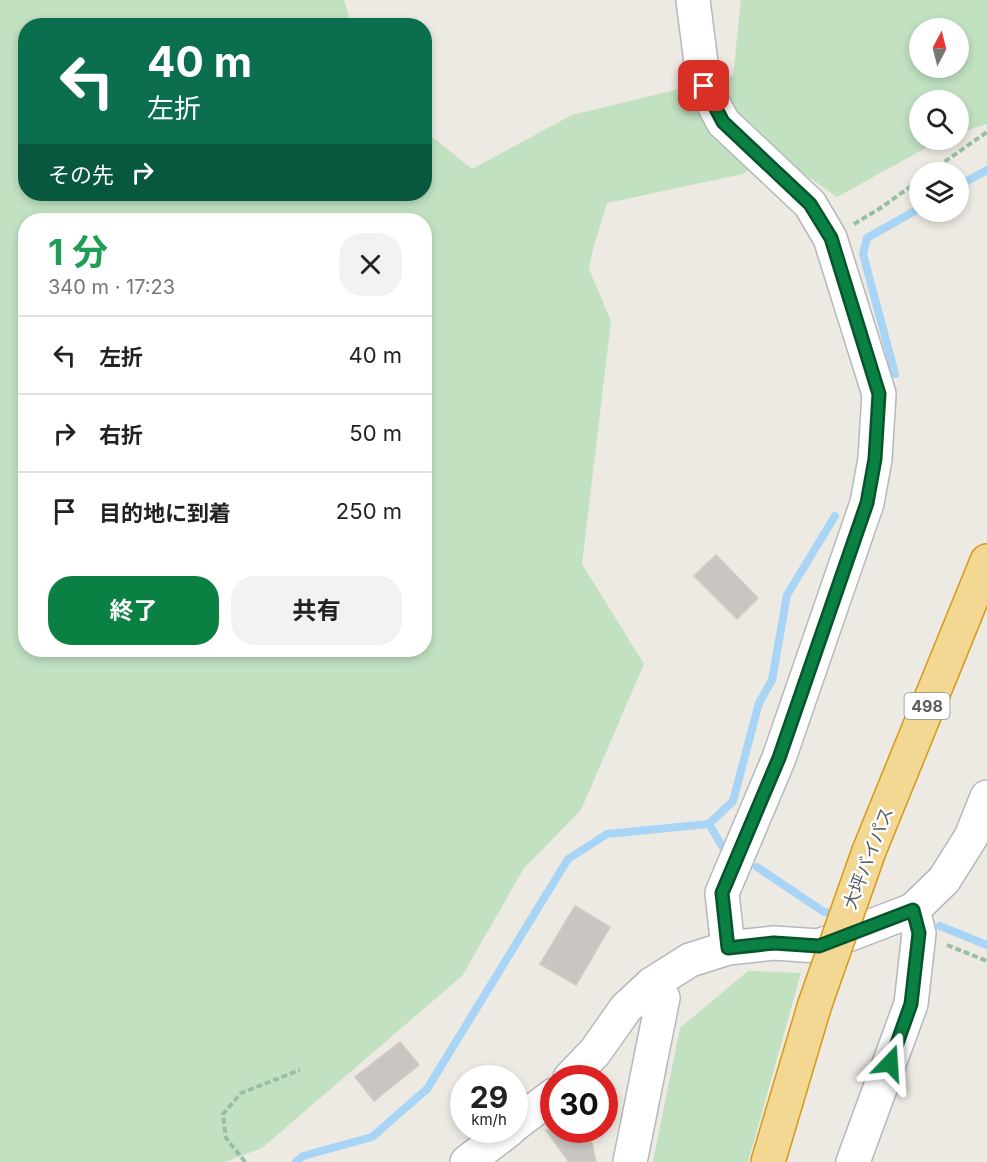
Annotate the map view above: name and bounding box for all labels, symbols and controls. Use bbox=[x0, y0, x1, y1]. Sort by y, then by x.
north arrow bbox=[909, 18, 969, 78]
map controls bbox=[909, 18, 969, 222]
text: 40 m bbox=[147, 36, 252, 87]
icon: left bbox=[48, 42, 126, 120]
pin bbox=[678, 60, 729, 111]
icon: arrive bbox=[687, 69, 720, 102]
button: search bbox=[909, 90, 969, 150]
text: 左折 bbox=[147, 92, 201, 125]
icon: right bbox=[126, 156, 159, 189]
text: その先 bbox=[48, 162, 114, 188]
button: layers bbox=[909, 162, 969, 222]
text: 1 分 bbox=[48, 230, 108, 274]
button: close bbox=[339, 233, 402, 296]
text: 340 m · 17:23 bbox=[48, 275, 175, 299]
icon: left bbox=[48, 339, 81, 372]
text: 40 m bbox=[348, 342, 402, 368]
text: 左折 bbox=[99, 344, 143, 370]
icon: right bbox=[48, 417, 81, 450]
text: 50 m bbox=[349, 420, 402, 446]
text: 右折 bbox=[99, 422, 143, 448]
icon: arrive bbox=[48, 495, 81, 528]
text: 250 m bbox=[336, 498, 402, 524]
text: 目的地に到着 bbox=[99, 500, 231, 526]
button: 終了 bbox=[48, 576, 219, 645]
button: 共有 bbox=[231, 576, 402, 645]
road number: 498 bbox=[904, 693, 950, 719]
street label: 大坪バイパス bbox=[839, 804, 897, 912]
position arrow bbox=[858, 1031, 922, 1095]
speed limit sign: 30 bbox=[540, 1065, 618, 1143]
text: 29 bbox=[470, 1079, 508, 1115]
text: km/h bbox=[471, 1110, 507, 1129]

